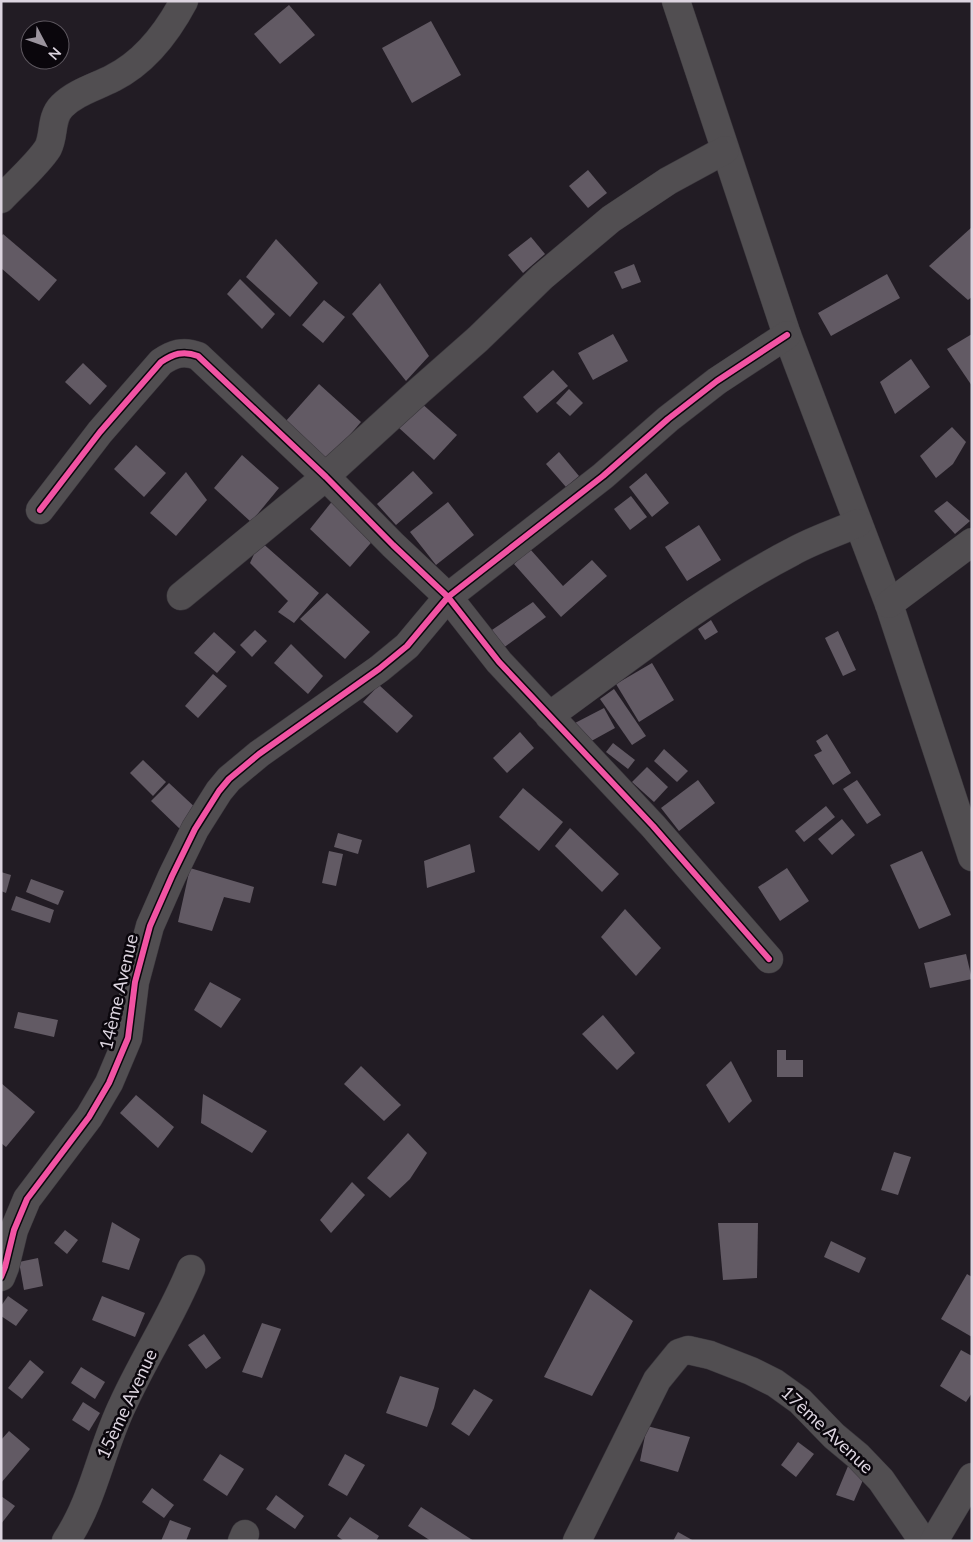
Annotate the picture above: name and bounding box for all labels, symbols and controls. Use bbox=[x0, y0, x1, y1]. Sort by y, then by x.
north arrow bbox=[20, 20, 70, 70]
text: N bbox=[45, 44, 65, 64]
street label: 14ème Avenue bbox=[94, 932, 142, 1052]
street label: 15ème Avenue bbox=[91, 1345, 161, 1462]
street label: 17ème Avenue bbox=[777, 1381, 878, 1478]

